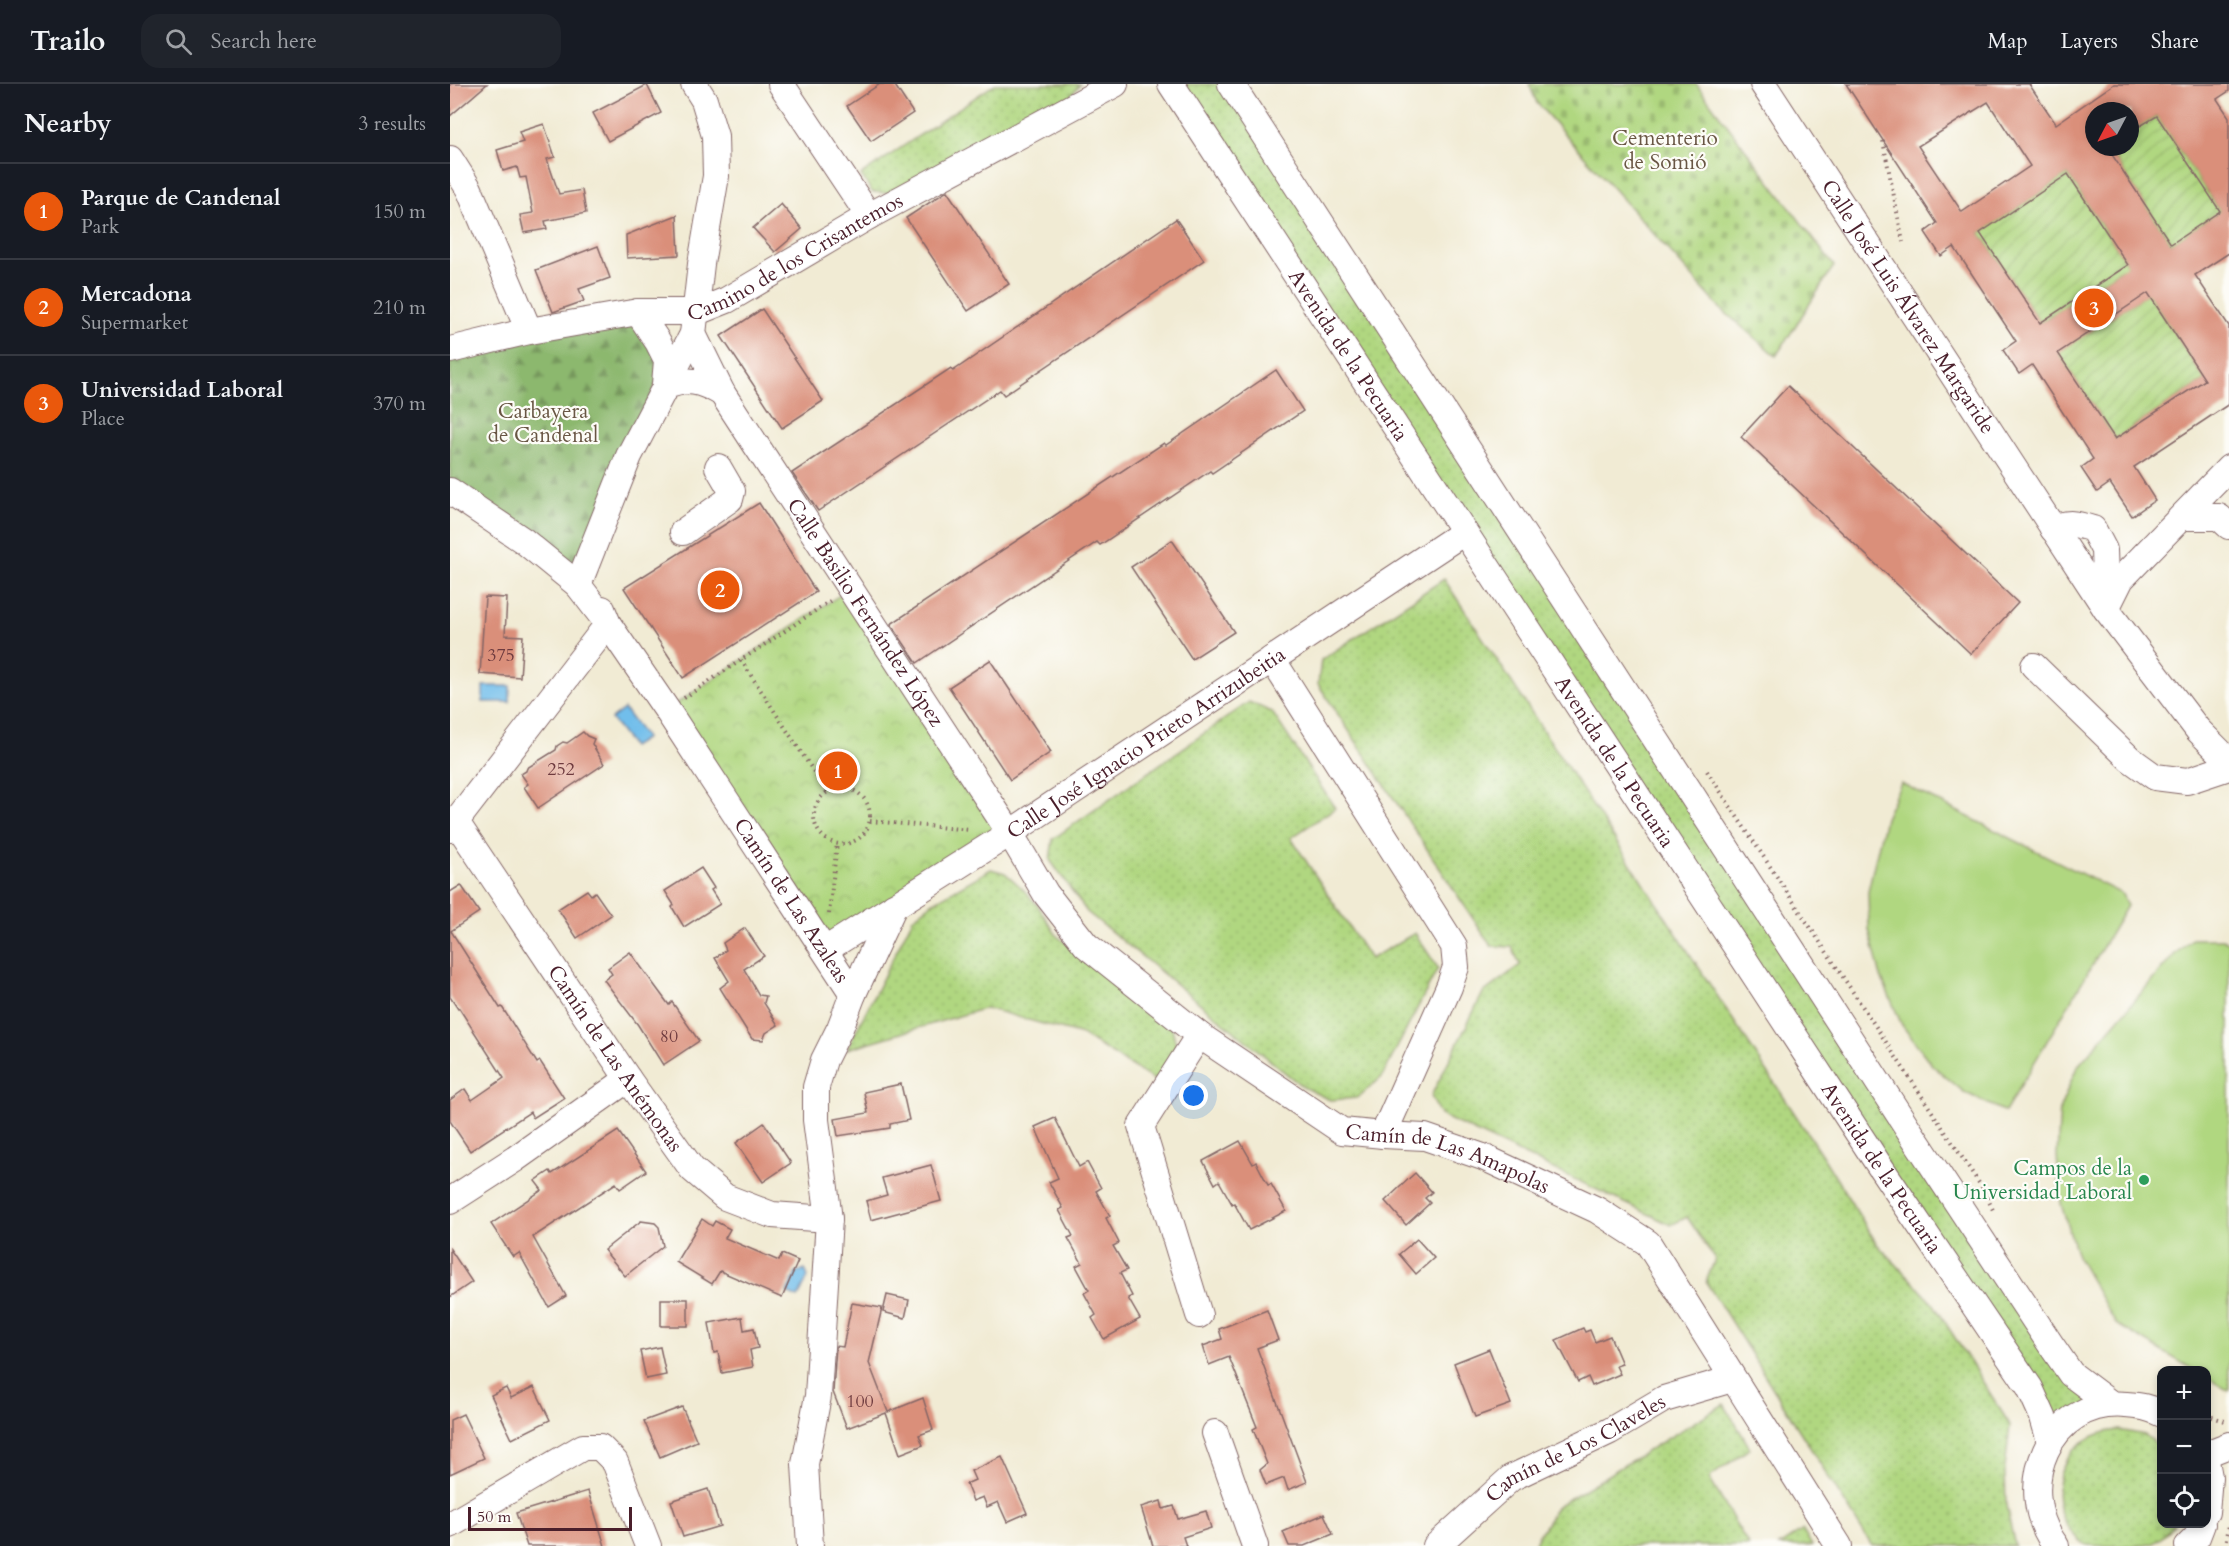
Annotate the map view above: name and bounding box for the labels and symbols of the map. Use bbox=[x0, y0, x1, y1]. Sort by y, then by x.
north arrow bbox=[2085, 102, 2139, 156]
park label: Cementerio de Somió bbox=[1612, 124, 1718, 177]
street label: Calle José Luis Álvarez Margaride bbox=[1815, 174, 2002, 440]
street label: Camino de los Crisantemos bbox=[687, 186, 908, 327]
street label: Avenida de la Pecuaria bbox=[1282, 263, 1415, 447]
pin: 3 bbox=[2074, 286, 2114, 330]
park label: Carbayera de Candenal bbox=[488, 397, 598, 450]
street label: Calle Basilio Fernández López bbox=[780, 493, 951, 733]
pin: 2 bbox=[700, 568, 740, 612]
street label: Calle José Ignacio Prieto Arrizubeitia bbox=[1001, 640, 1291, 846]
house number: 375 bbox=[487, 643, 515, 668]
street label: Avenida de la Pecuaria bbox=[1548, 670, 1682, 853]
pin: 1 bbox=[818, 748, 858, 794]
house number: 252 bbox=[547, 757, 575, 782]
street label: Camín de Las Azaleas bbox=[727, 812, 856, 988]
street label: Camín de Las Anémonas bbox=[541, 959, 690, 1158]
house number: 80 bbox=[660, 1024, 678, 1049]
street label: Avenida de la Pecuaria bbox=[1814, 1077, 1949, 1259]
your location bbox=[1179, 1081, 1208, 1110]
street label: Camín de Las Amapolas bbox=[1344, 1117, 1554, 1200]
place label: Campos de la Universidad Laboral bbox=[1953, 1154, 2132, 1207]
marker: Campos de la Universidad Laboral bbox=[2137, 1173, 2151, 1187]
street label: Camín de Los Claveles bbox=[1479, 1387, 1671, 1509]
house number: 100 bbox=[846, 1389, 874, 1414]
scale bar bbox=[468, 1504, 632, 1532]

